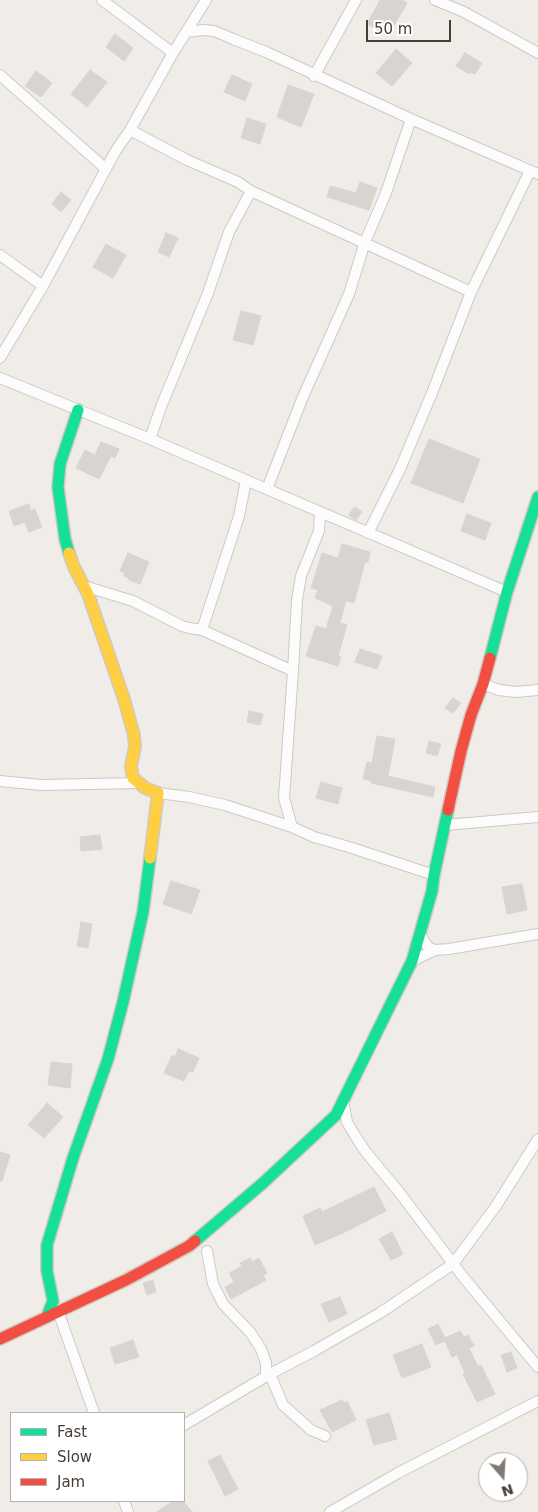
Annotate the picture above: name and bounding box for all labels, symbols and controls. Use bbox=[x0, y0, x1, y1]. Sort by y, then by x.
scale bar bbox=[368, 10, 453, 42]
text: 50 m bbox=[374, 20, 412, 38]
legend bbox=[10, 1412, 185, 1502]
text: Fast bbox=[57, 1423, 87, 1441]
text: Slow bbox=[57, 1448, 92, 1466]
north arrow bbox=[478, 1452, 528, 1502]
text: Jam bbox=[57, 1473, 85, 1491]
text: N bbox=[499, 1481, 516, 1500]

